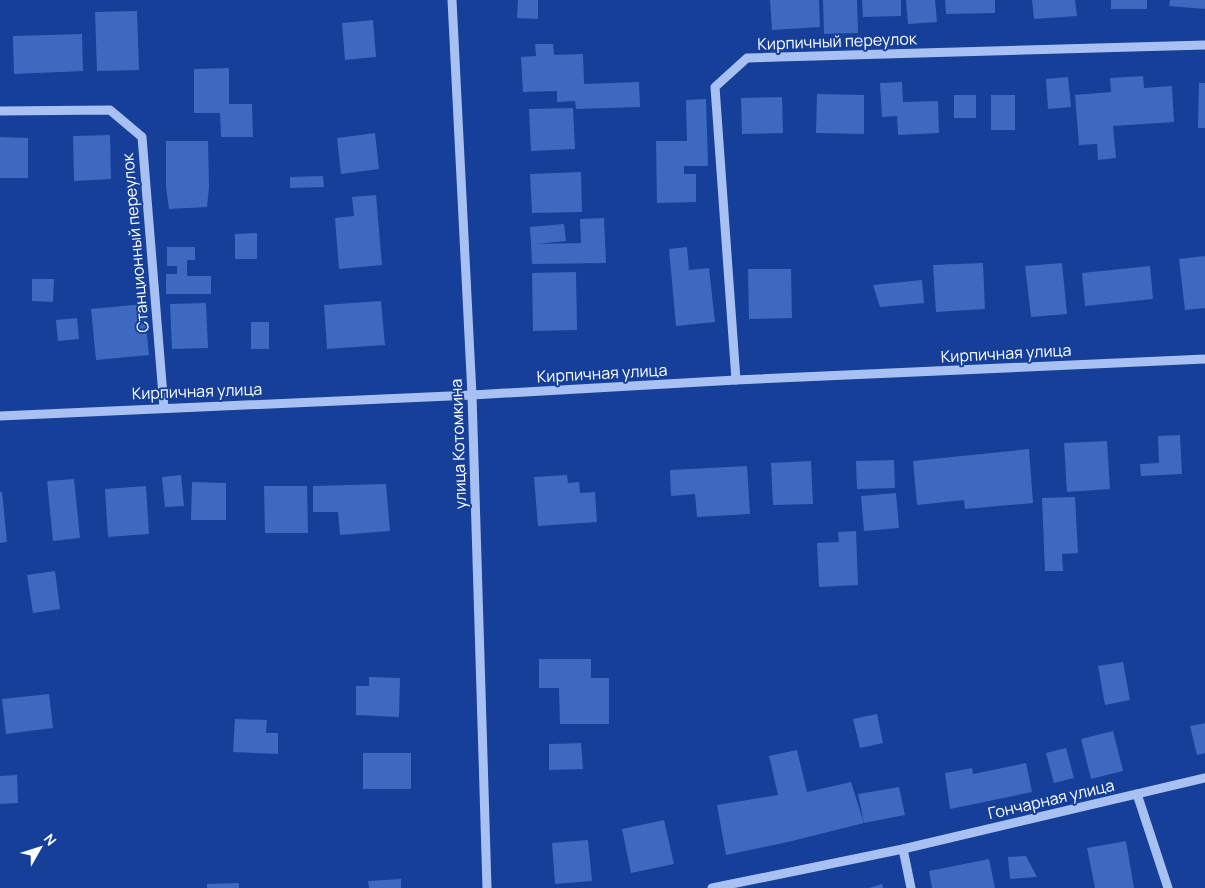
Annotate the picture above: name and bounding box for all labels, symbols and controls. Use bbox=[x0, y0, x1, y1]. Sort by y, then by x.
street label: Кирпичный переулок bbox=[757, 27, 918, 55]
street label: Станционный переулок bbox=[116, 151, 154, 334]
street label: Кирпичная улица bbox=[940, 339, 1072, 367]
street label: Кирпичная улица bbox=[536, 359, 668, 387]
street label: Кирпичная улица bbox=[131, 378, 263, 404]
street label: улица Котомкина bbox=[445, 378, 471, 510]
street label: Гончарная улица bbox=[986, 774, 1116, 824]
north arrow bbox=[15, 823, 65, 873]
text: N bbox=[40, 830, 61, 849]

